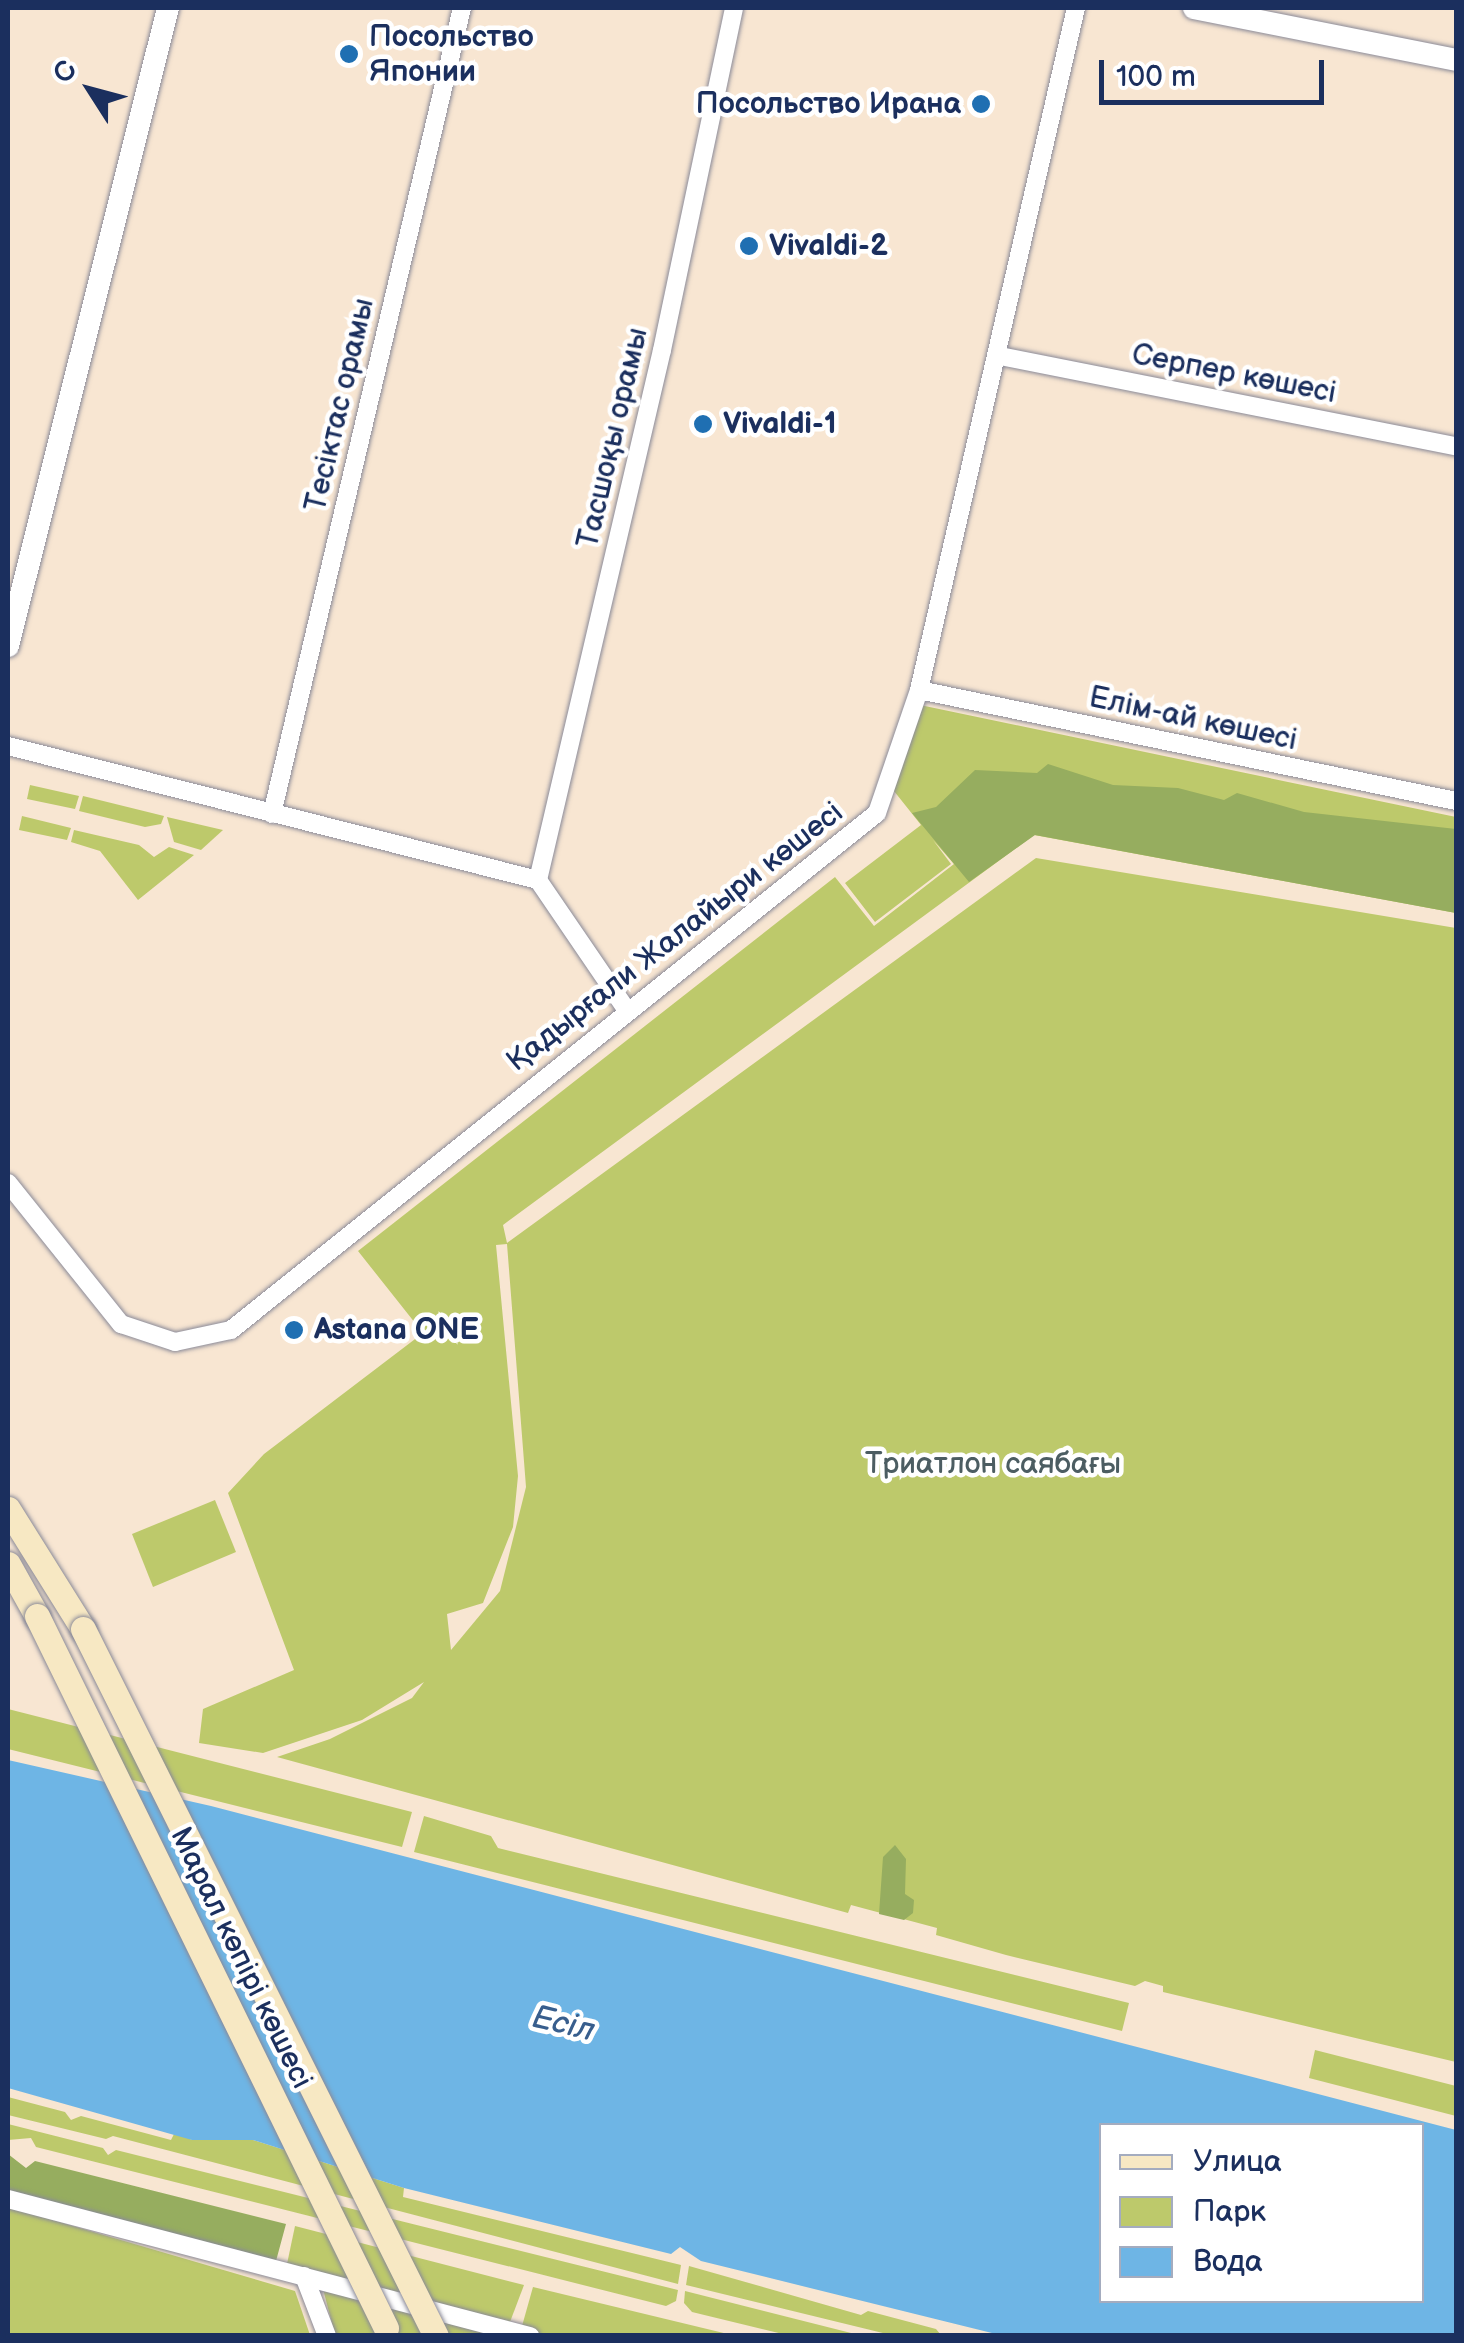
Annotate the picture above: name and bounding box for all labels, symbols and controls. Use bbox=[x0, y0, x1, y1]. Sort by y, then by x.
place label: Посольство Японии bbox=[369, 19, 534, 90]
north arrow bbox=[40, 40, 140, 140]
scale bar bbox=[1104, 40, 1329, 102]
marker: Посольство Японии bbox=[338, 43, 360, 65]
text: С bbox=[46, 54, 84, 90]
text: 100 m bbox=[1116, 59, 1196, 95]
place label: Посольство Ирана bbox=[696, 86, 961, 122]
marker: Посольство Ирана bbox=[970, 93, 992, 115]
place label: Vivaldi-2 bbox=[769, 228, 888, 264]
marker: Vivaldi-2 bbox=[738, 235, 760, 257]
street label: Тесіктас орамы bbox=[298, 295, 382, 515]
street label: Тасшоқы орамы bbox=[570, 324, 656, 552]
street label: Серпер көшесі bbox=[1129, 337, 1339, 411]
place label: Vivaldi-1 bbox=[723, 406, 837, 442]
marker: Vivaldi-1 bbox=[692, 413, 714, 435]
street label: Елім-ай көшесі bbox=[1086, 679, 1300, 759]
street label: Қадырғали Жалайыри көшесі bbox=[500, 795, 850, 1079]
place label: Astana ONE bbox=[314, 1312, 479, 1348]
marker: Astana ONE bbox=[283, 1319, 305, 1341]
park label: Триатлон саябағы bbox=[865, 1446, 1121, 1482]
street label: Марал көпірі көшесі bbox=[162, 1822, 320, 2094]
water label: Есіл bbox=[528, 1999, 598, 2051]
legend bbox=[1099, 2123, 1424, 2303]
text: Улица bbox=[1193, 2144, 1282, 2180]
text: Парк bbox=[1193, 2194, 1266, 2230]
text: Вода bbox=[1193, 2244, 1263, 2280]

